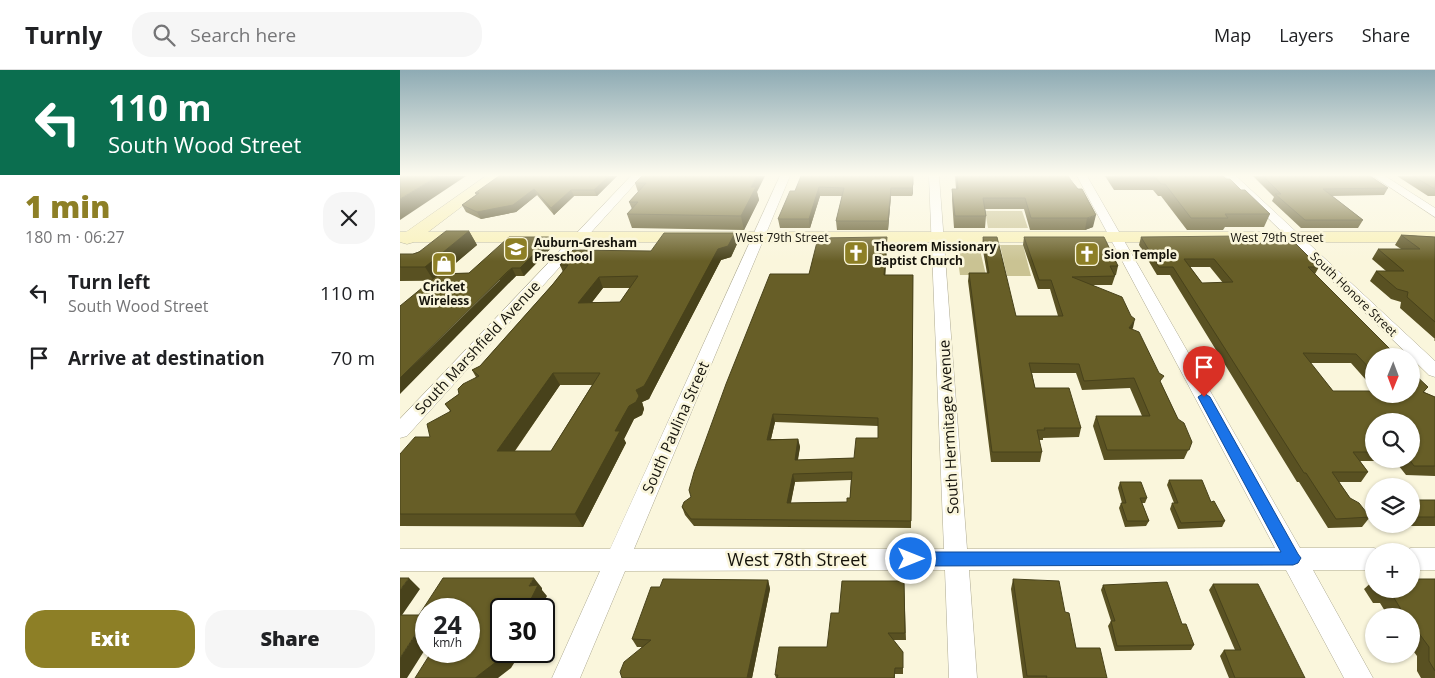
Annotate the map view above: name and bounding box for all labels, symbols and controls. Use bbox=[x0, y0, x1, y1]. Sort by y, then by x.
search box bbox=[132, 12, 482, 57]
text: Turnly bbox=[25, 18, 102, 51]
icon: search bbox=[150, 21, 178, 49]
text: Search here bbox=[190, 22, 296, 48]
text: Map bbox=[1214, 23, 1251, 47]
text: Layers bbox=[1279, 23, 1334, 47]
text: Share bbox=[1362, 23, 1410, 47]
text: 110 m bbox=[108, 84, 212, 131]
icon: left bbox=[25, 90, 90, 155]
text: South Wood Street bbox=[108, 129, 301, 159]
text: 1 min bbox=[25, 186, 110, 227]
button: close bbox=[323, 192, 375, 244]
text: 180 m · 06:27 bbox=[25, 226, 125, 248]
street label: West 79th Street bbox=[736, 229, 828, 246]
street label: West 79th Street bbox=[1231, 229, 1323, 246]
place label: Auburn-Gresham Preschool bbox=[534, 234, 637, 265]
school or university icon: Auburn-Gresham Preschool bbox=[503, 236, 529, 262]
place label: Theorem Missionary Baptist Church bbox=[874, 238, 996, 269]
church icon: Theorem Missionary Baptist Church bbox=[843, 240, 869, 266]
church icon: Sion Temple bbox=[1074, 241, 1100, 267]
place label: Sion Temple bbox=[1104, 246, 1177, 263]
street label: South Honore Street bbox=[1307, 248, 1401, 340]
shop icon: Cricket Wireless bbox=[431, 251, 457, 277]
text: Turn left bbox=[68, 269, 150, 295]
street label: South Marshfield Avenue bbox=[410, 276, 544, 418]
place label: Cricket Wireless bbox=[419, 278, 469, 309]
icon: left bbox=[25, 279, 53, 307]
text: 110 m bbox=[320, 280, 375, 306]
text: South Wood Street bbox=[68, 295, 209, 317]
street label: South Hermitage Avenue bbox=[933, 339, 963, 515]
icon: arrive bbox=[25, 344, 53, 372]
text: Arrive at destination bbox=[68, 345, 265, 371]
text: 70 m bbox=[331, 345, 375, 371]
pin bbox=[1183, 346, 1225, 397]
north arrow bbox=[1365, 348, 1420, 402]
map controls bbox=[1365, 348, 1420, 663]
icon: arrive bbox=[1190, 353, 1218, 381]
street label: South Paulina Street bbox=[637, 358, 713, 496]
button: search bbox=[1365, 413, 1420, 468]
button: layers bbox=[1365, 478, 1420, 533]
position arrow bbox=[884, 532, 936, 584]
button: + bbox=[1365, 543, 1420, 598]
street label: West 78th Street bbox=[727, 547, 867, 571]
speed limit sign: 30 bbox=[490, 598, 555, 663]
text: 24 bbox=[433, 607, 462, 641]
button: − bbox=[1365, 608, 1420, 663]
button: Exit bbox=[25, 610, 195, 668]
button: Share bbox=[205, 610, 375, 668]
text: km/h bbox=[433, 634, 462, 651]

